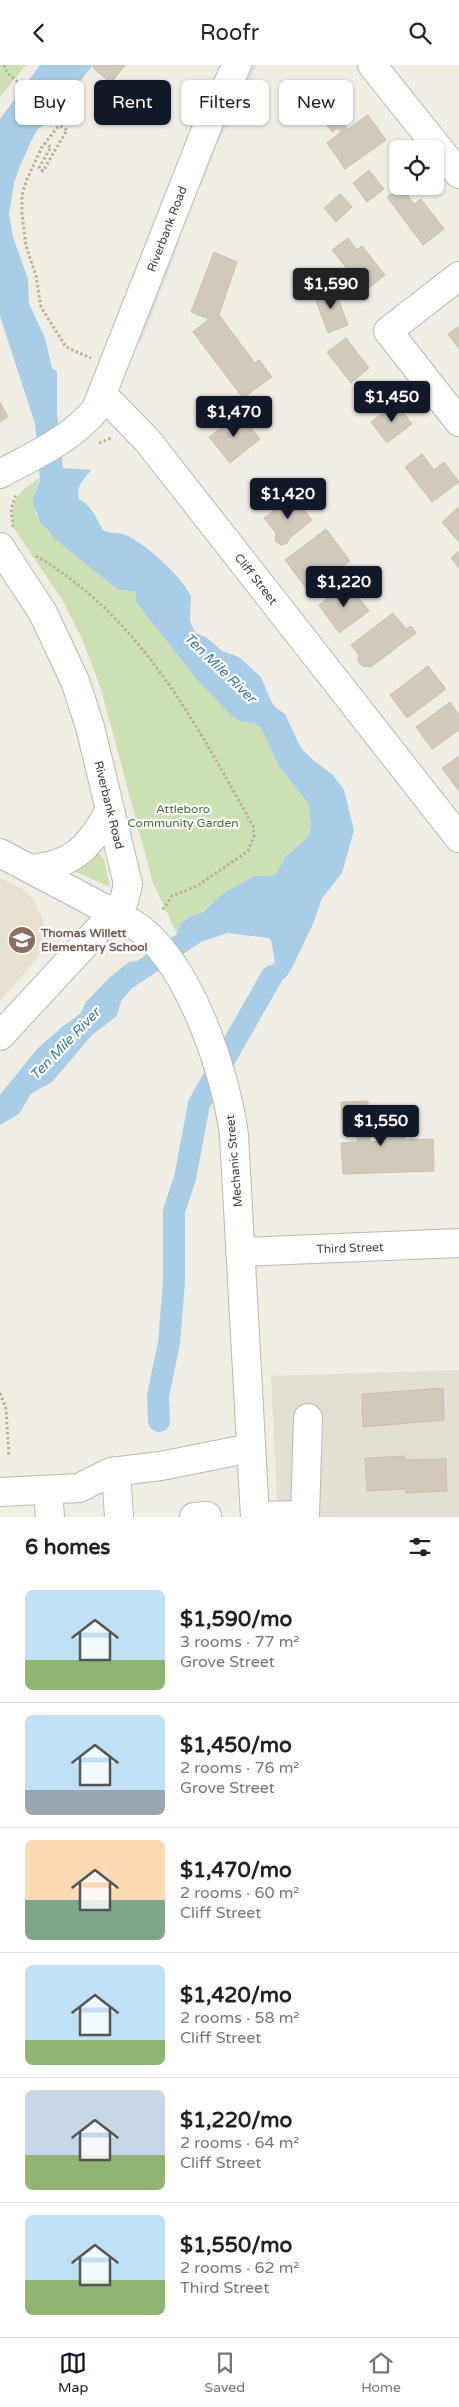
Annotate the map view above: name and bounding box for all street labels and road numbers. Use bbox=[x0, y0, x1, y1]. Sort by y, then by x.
street label: Riverbank Road bbox=[144, 184, 190, 274]
street label: Cliff Street bbox=[232, 551, 281, 608]
street label: Riverbank Road bbox=[91, 759, 127, 851]
street label: Mechanic Street bbox=[223, 1114, 245, 1208]
street label: Third Street bbox=[316, 1240, 384, 1256]

